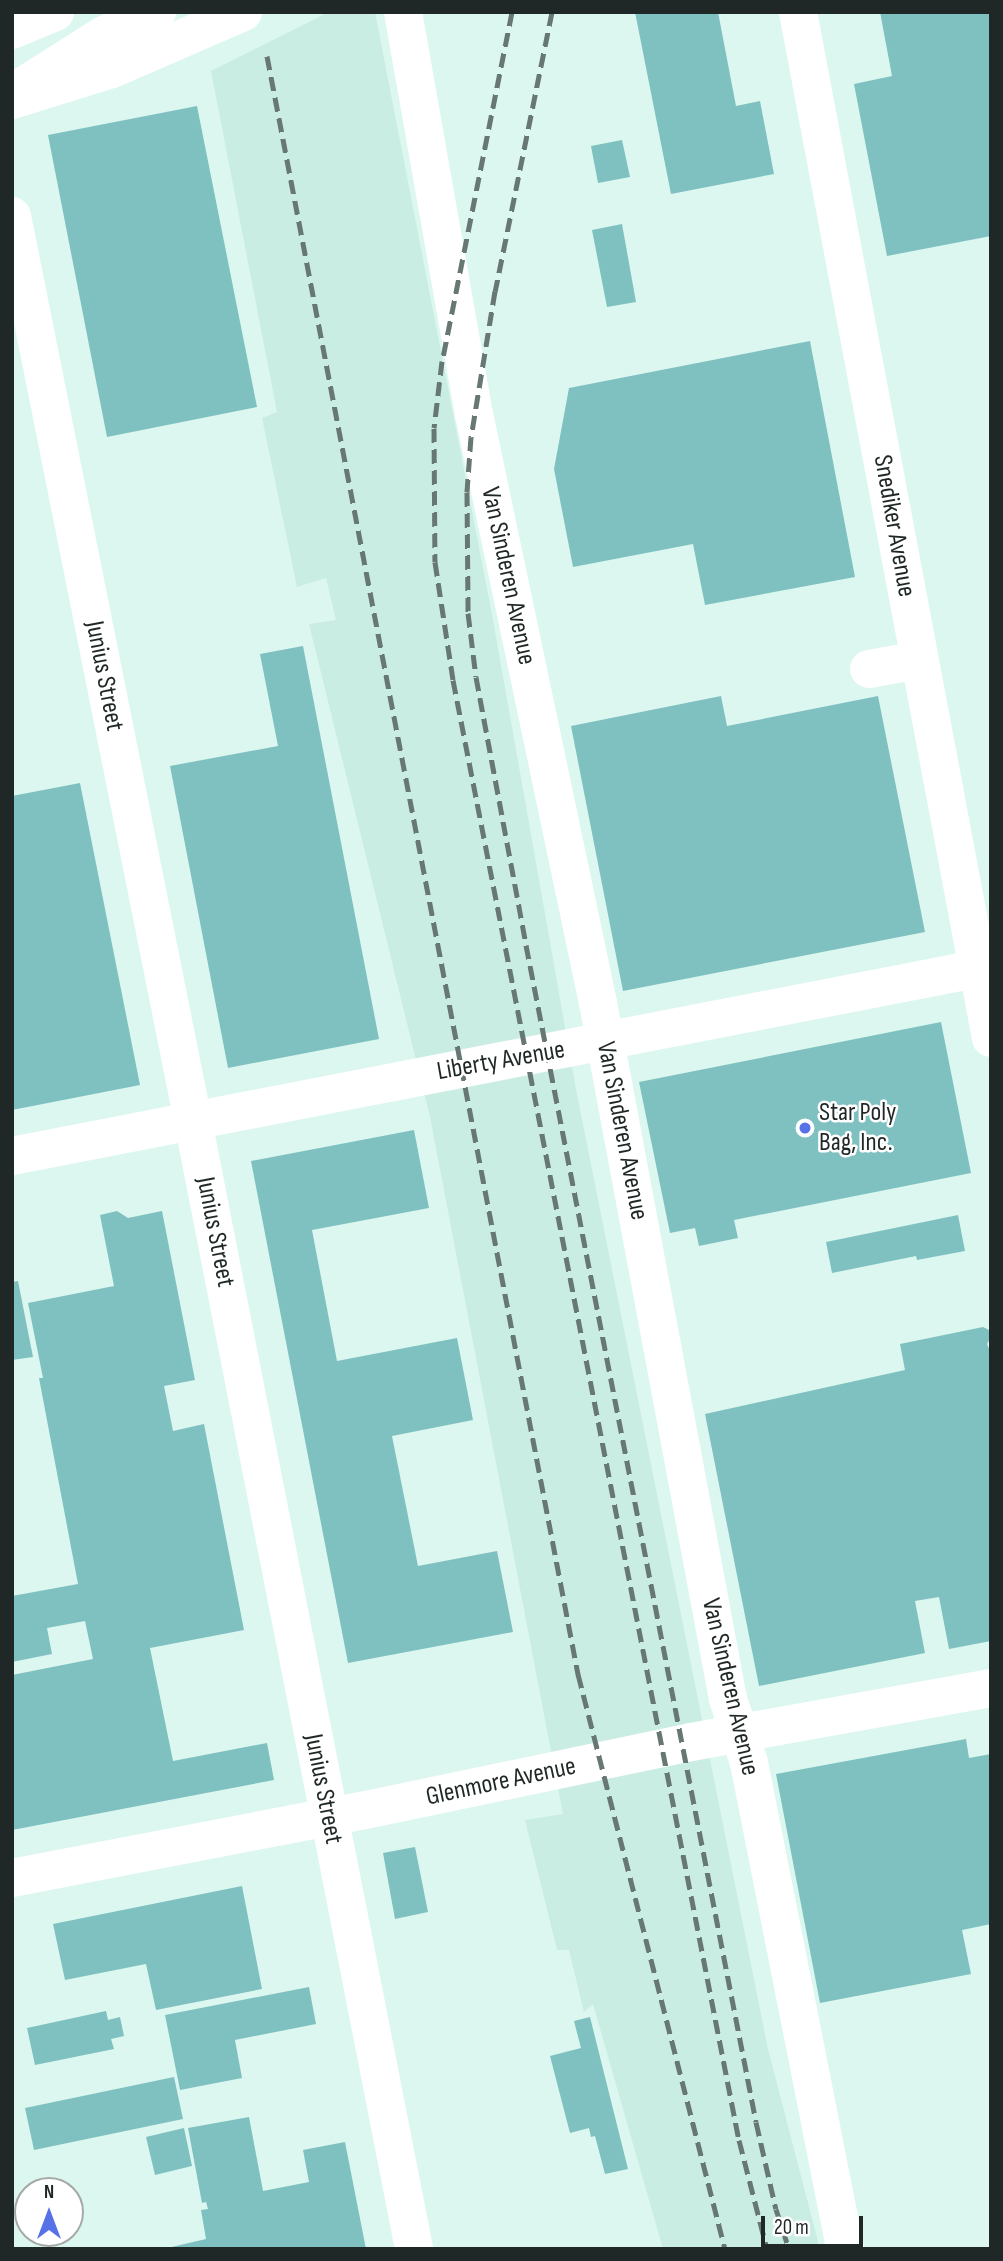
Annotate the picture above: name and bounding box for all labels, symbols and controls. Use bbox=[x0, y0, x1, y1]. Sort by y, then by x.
street label: Snediker Avenue bbox=[866, 453, 922, 599]
street label: Van Sinderen Avenue bbox=[474, 484, 542, 668]
street label: Junius Street bbox=[78, 618, 130, 734]
street label: Liberty Avenue bbox=[435, 1034, 567, 1088]
street label: Van Sinderen Avenue bbox=[589, 1039, 655, 1223]
place label: Star Poly Bag, Inc. bbox=[819, 1097, 896, 1158]
marker: Star Poly Bag, Inc. bbox=[797, 1120, 813, 1136]
street label: Junius Street bbox=[189, 1174, 241, 1290]
street label: Van Sinderen Avenue bbox=[694, 1595, 766, 1779]
street label: Junius Street bbox=[297, 1731, 349, 1847]
street label: Glenmore Avenue bbox=[423, 1751, 579, 1813]
north arrow bbox=[14, 2177, 84, 2247]
text: N bbox=[44, 2181, 54, 2204]
scale bar bbox=[765, 2202, 866, 2246]
text: 20 m bbox=[774, 2215, 809, 2240]

